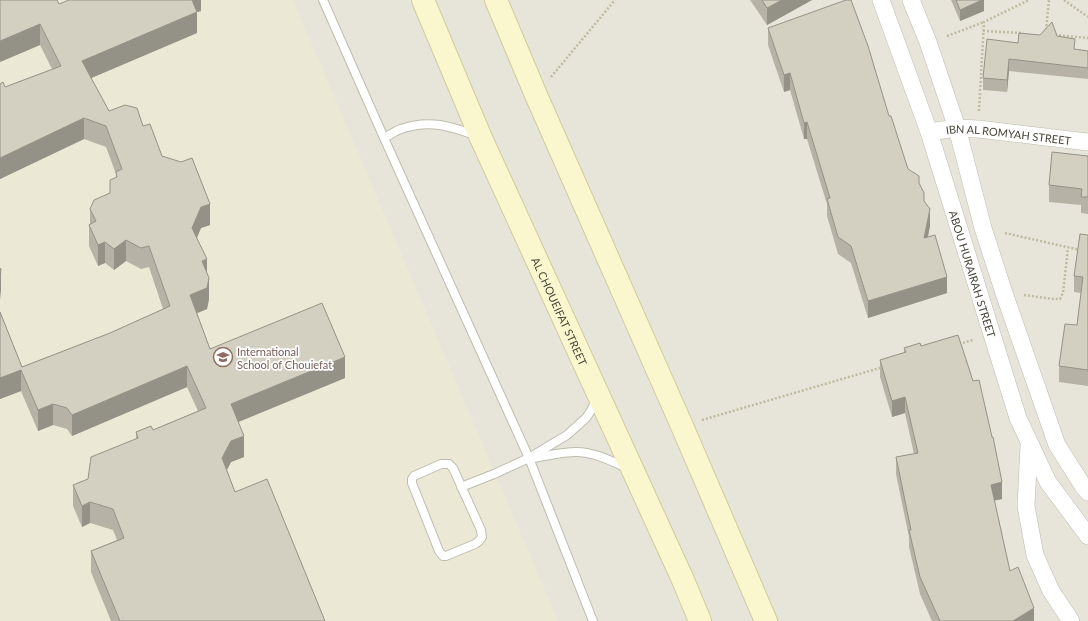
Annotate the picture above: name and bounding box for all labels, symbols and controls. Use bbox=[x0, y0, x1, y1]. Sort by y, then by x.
street label: IBN AL ROMYAH STREET bbox=[945, 121, 1072, 147]
street label: ABOU HURAIRAH STREET bbox=[947, 209, 999, 339]
street label: AL CHOUEIFAT STREET bbox=[530, 255, 591, 368]
place label: International School of Chouiefat bbox=[237, 345, 332, 371]
school or university icon: International School of Chouiefat bbox=[212, 346, 234, 368]

